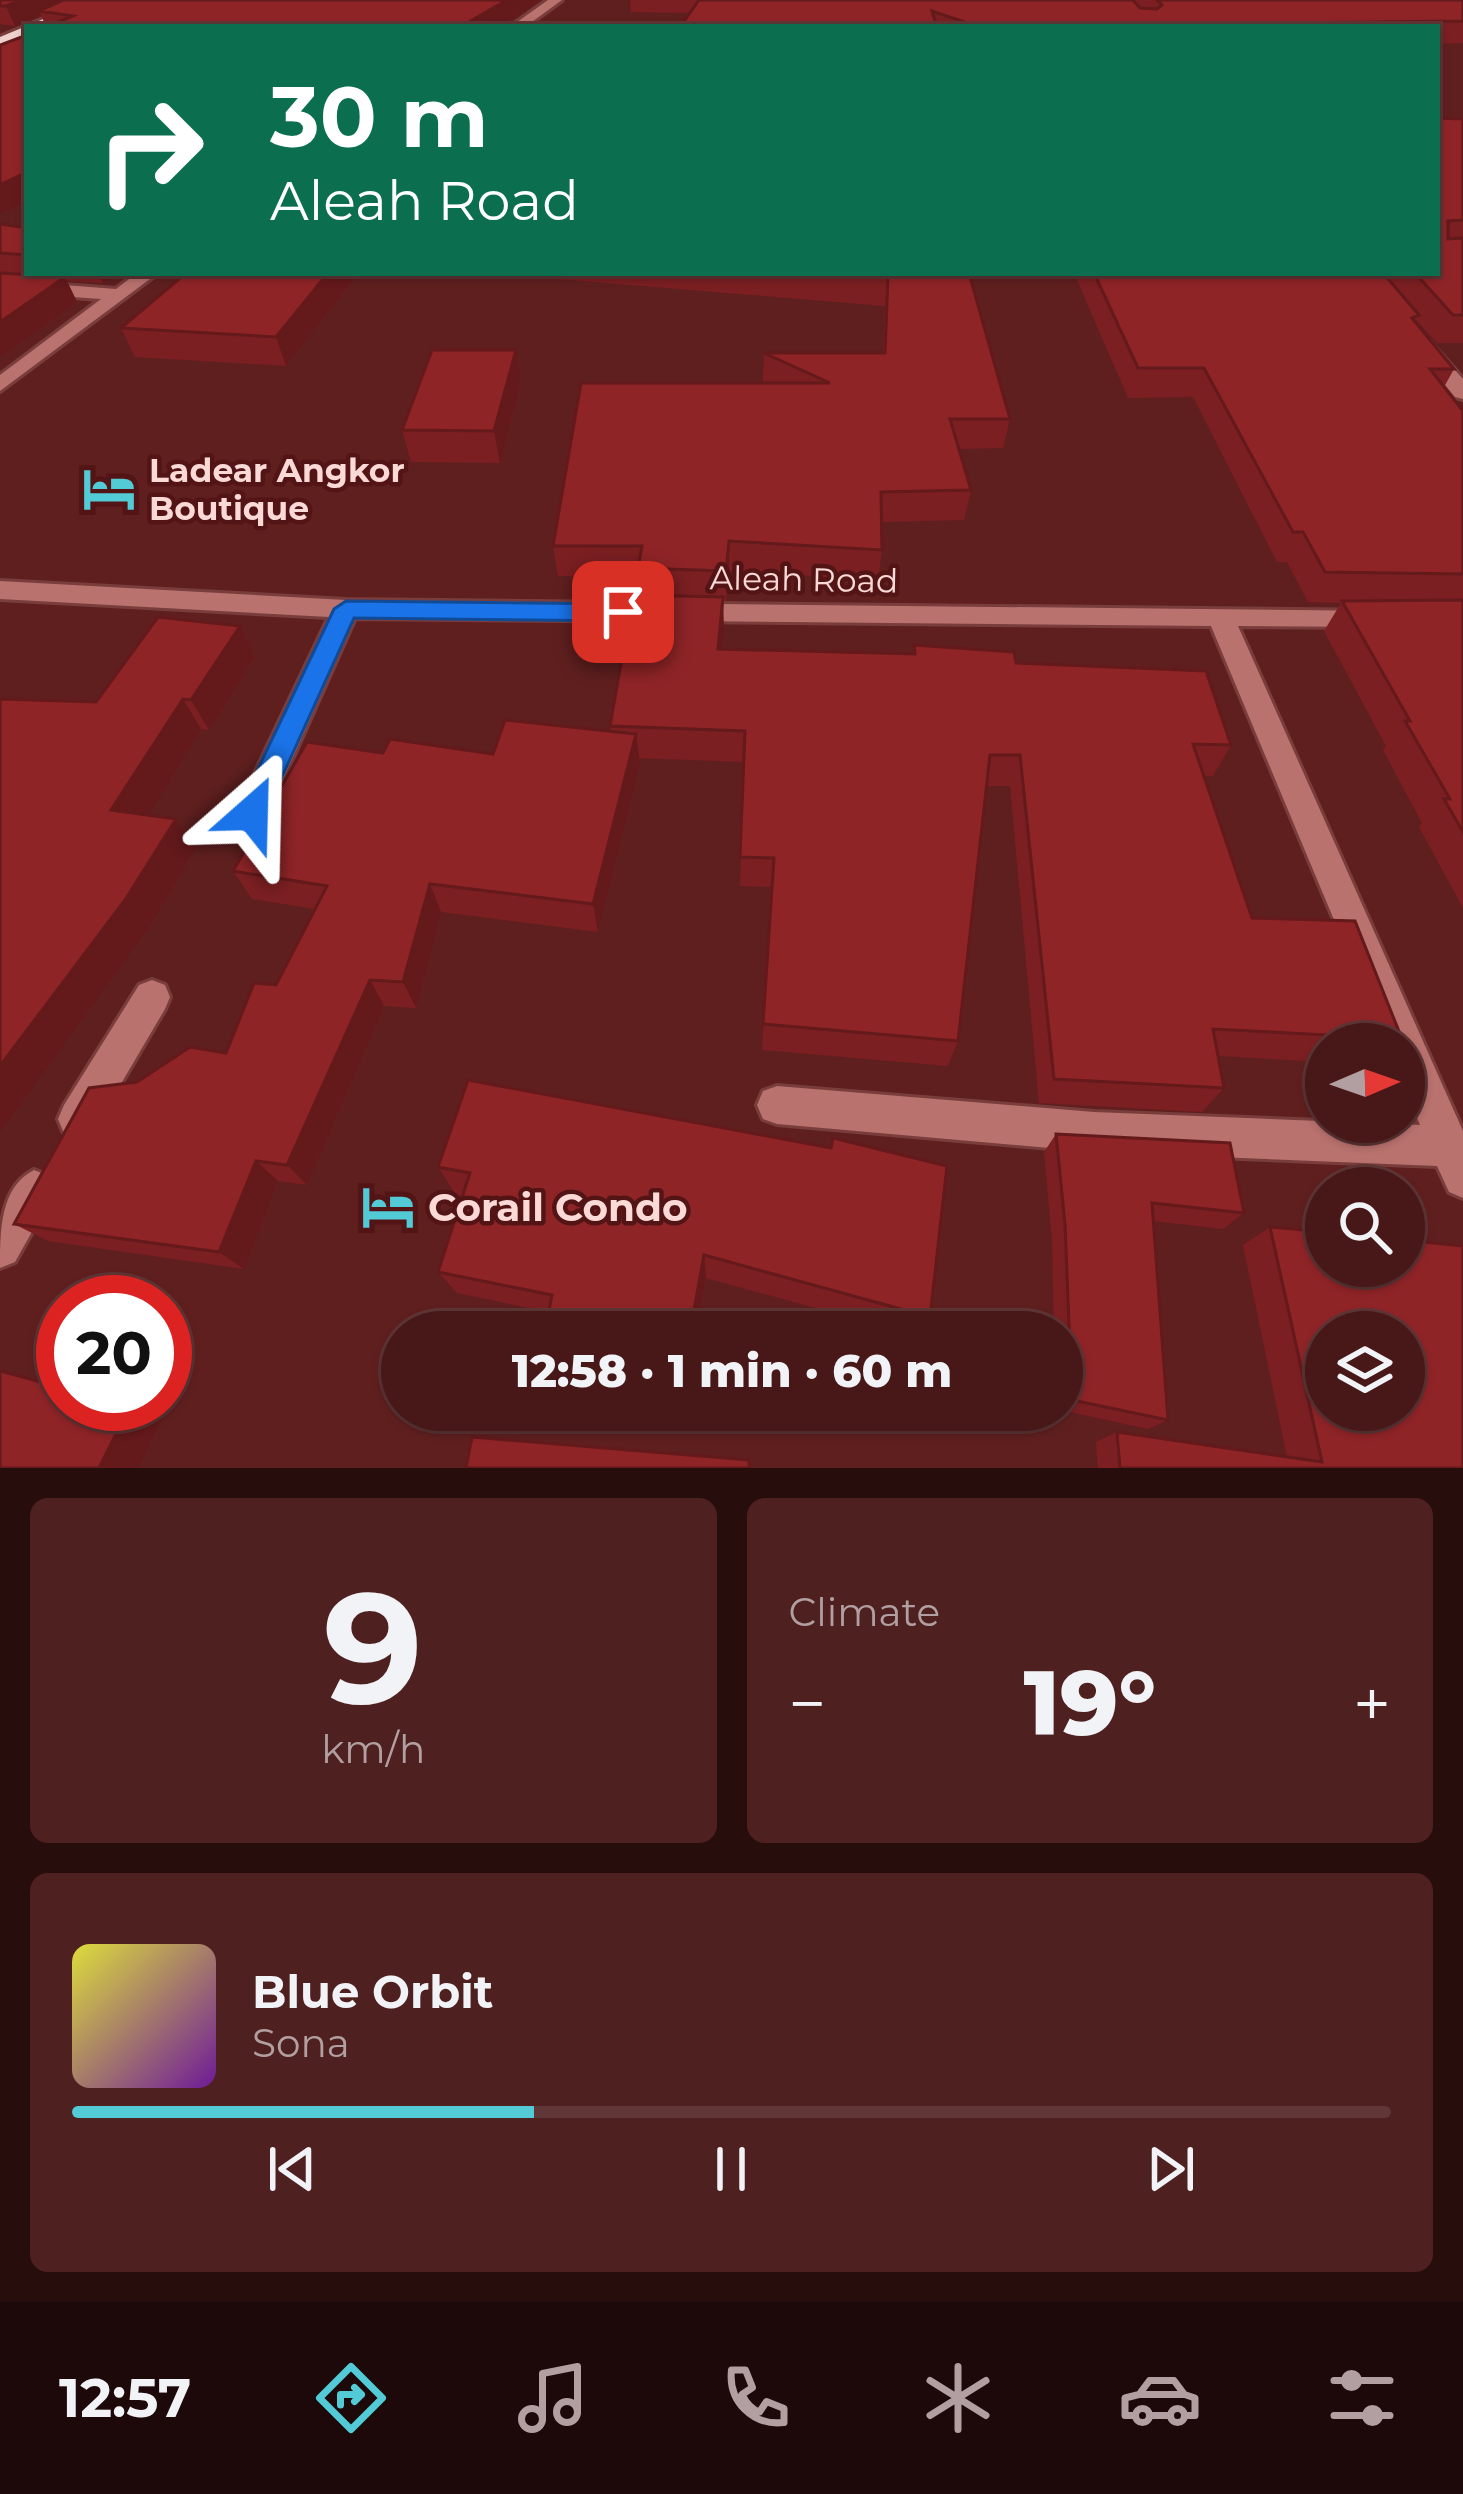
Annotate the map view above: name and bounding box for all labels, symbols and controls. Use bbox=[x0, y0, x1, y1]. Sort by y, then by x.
text: 30 m bbox=[270, 66, 489, 168]
icon: right bbox=[72, 72, 228, 228]
text: Aleah Road bbox=[270, 168, 579, 234]
place label: Ladear Angkor Boutique bbox=[149, 450, 405, 528]
hotel icon: Ladear Angkor Boutique bbox=[80, 460, 138, 518]
street label: Aleah Road bbox=[709, 557, 899, 601]
pin bbox=[572, 561, 674, 663]
icon: arrive bbox=[590, 579, 656, 645]
position arrow bbox=[189, 750, 315, 876]
north arrow bbox=[1305, 1023, 1425, 1143]
map controls bbox=[1305, 1023, 1425, 1431]
button: search bbox=[1305, 1167, 1425, 1287]
hotel icon: Corail Condo bbox=[359, 1178, 417, 1236]
place label: Corail Condo bbox=[428, 1183, 688, 1231]
speed limit sign: 20 bbox=[36, 1275, 192, 1431]
button: layers bbox=[1305, 1311, 1425, 1431]
text: 12:58 · 1 min · 60 m bbox=[512, 1343, 952, 1398]
text: 9 bbox=[324, 1552, 423, 1742]
text: Climate bbox=[789, 1588, 940, 1636]
text: 19° bbox=[1024, 1648, 1156, 1758]
text: − bbox=[789, 1663, 826, 1744]
text: + bbox=[1353, 1663, 1391, 1744]
text: km/h bbox=[321, 1725, 425, 1773]
text: Blue Orbit bbox=[252, 1964, 493, 2019]
text: Sona bbox=[252, 2019, 350, 2067]
icon: previous bbox=[259, 2136, 325, 2202]
icon: pause bbox=[698, 2136, 764, 2202]
icon: next bbox=[1138, 2136, 1204, 2202]
icon: directions bbox=[309, 2356, 393, 2440]
icon: music bbox=[511, 2356, 595, 2440]
icon: phone bbox=[714, 2356, 798, 2440]
icon: climate bbox=[916, 2356, 1000, 2440]
icon: car bbox=[1118, 2356, 1202, 2440]
icon: filters bbox=[1320, 2356, 1404, 2440]
text: 12:57 bbox=[59, 2365, 191, 2431]

